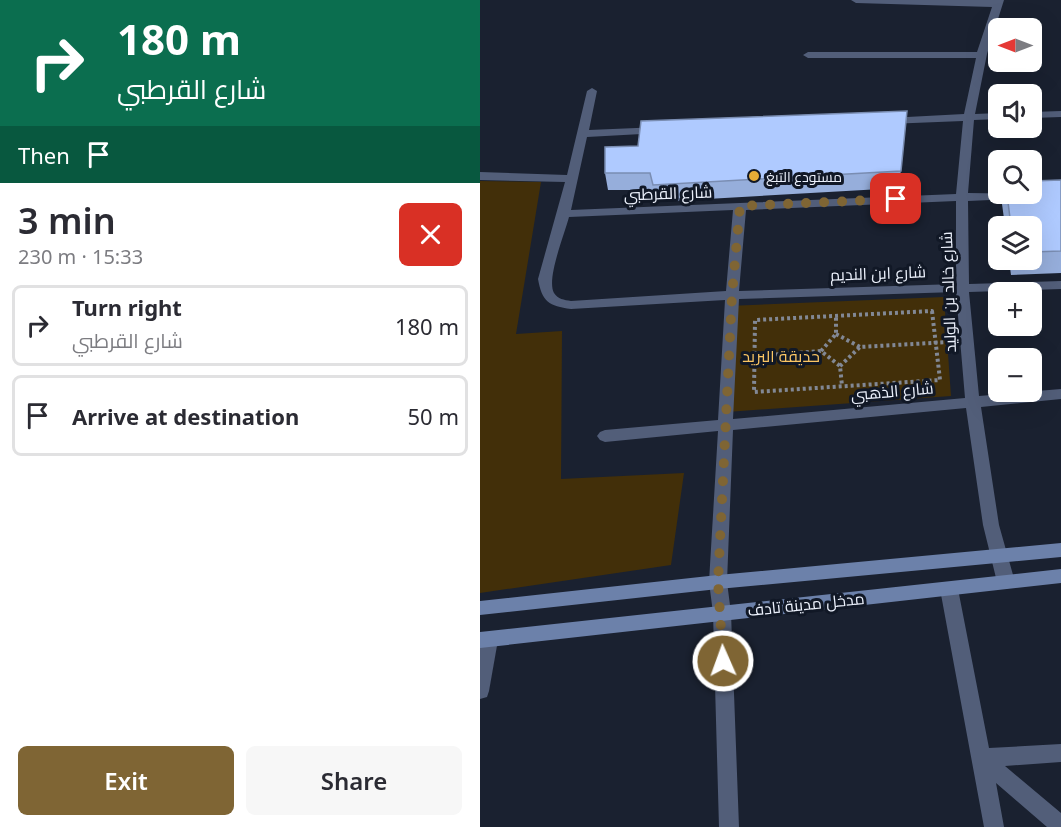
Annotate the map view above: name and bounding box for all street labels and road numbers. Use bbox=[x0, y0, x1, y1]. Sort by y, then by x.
street label: شارع القرطبي bbox=[623, 180, 713, 209]
street label: شارع خالد بن الوليد bbox=[935, 231, 962, 353]
street label: شارع ابن النديم bbox=[830, 260, 926, 287]
street label: شارع الذهبي bbox=[850, 376, 935, 409]
street label: مدخل مدينة تادف bbox=[746, 587, 866, 621]

